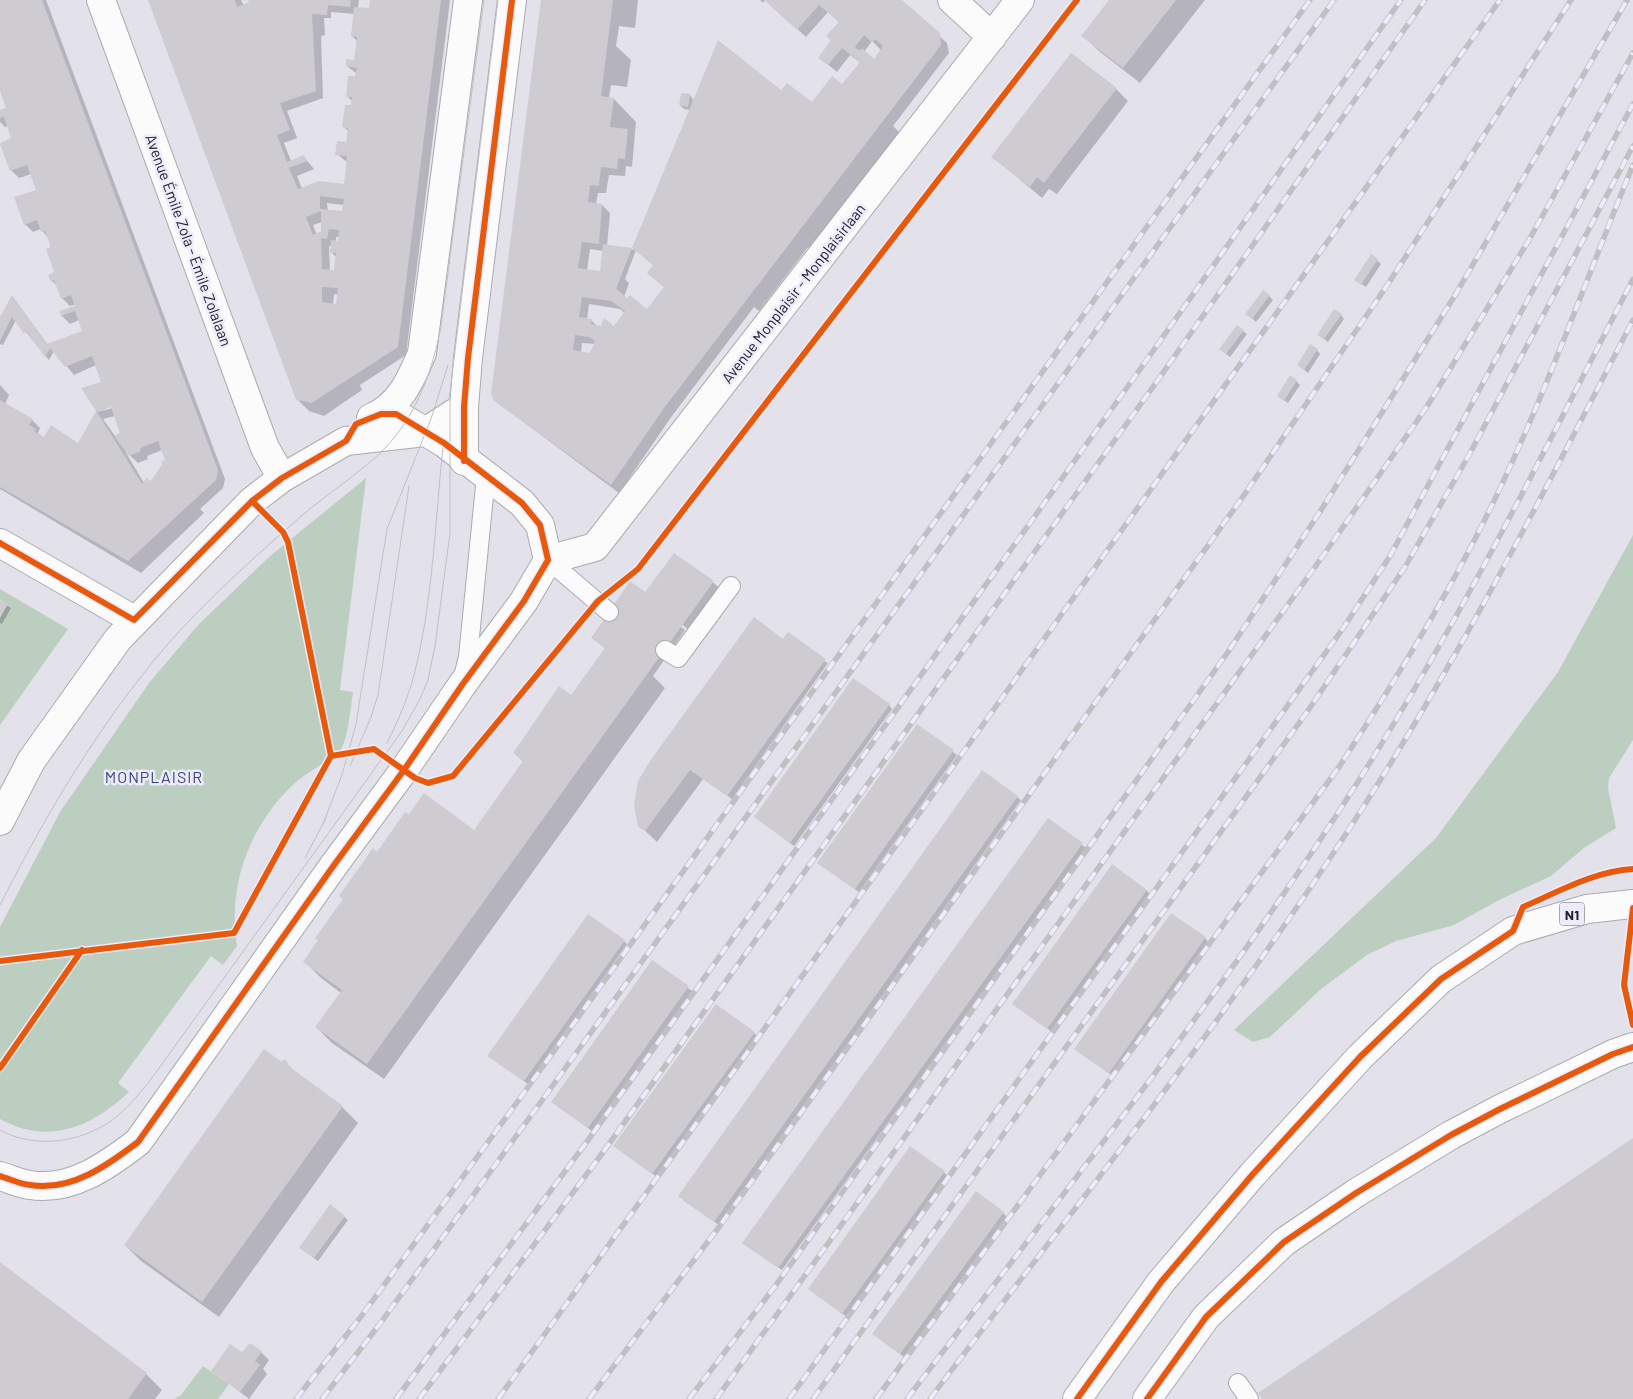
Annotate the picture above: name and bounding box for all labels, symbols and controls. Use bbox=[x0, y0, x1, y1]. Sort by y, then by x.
street label: Avenue Émile Zola - Émile Zolalaan bbox=[142, 132, 236, 348]
street label: Avenue Monplaisir - Monplaisirlaan bbox=[717, 200, 869, 386]
district label: MONPLAISIR bbox=[105, 767, 203, 786]
road number: N1 bbox=[1560, 902, 1584, 926]

